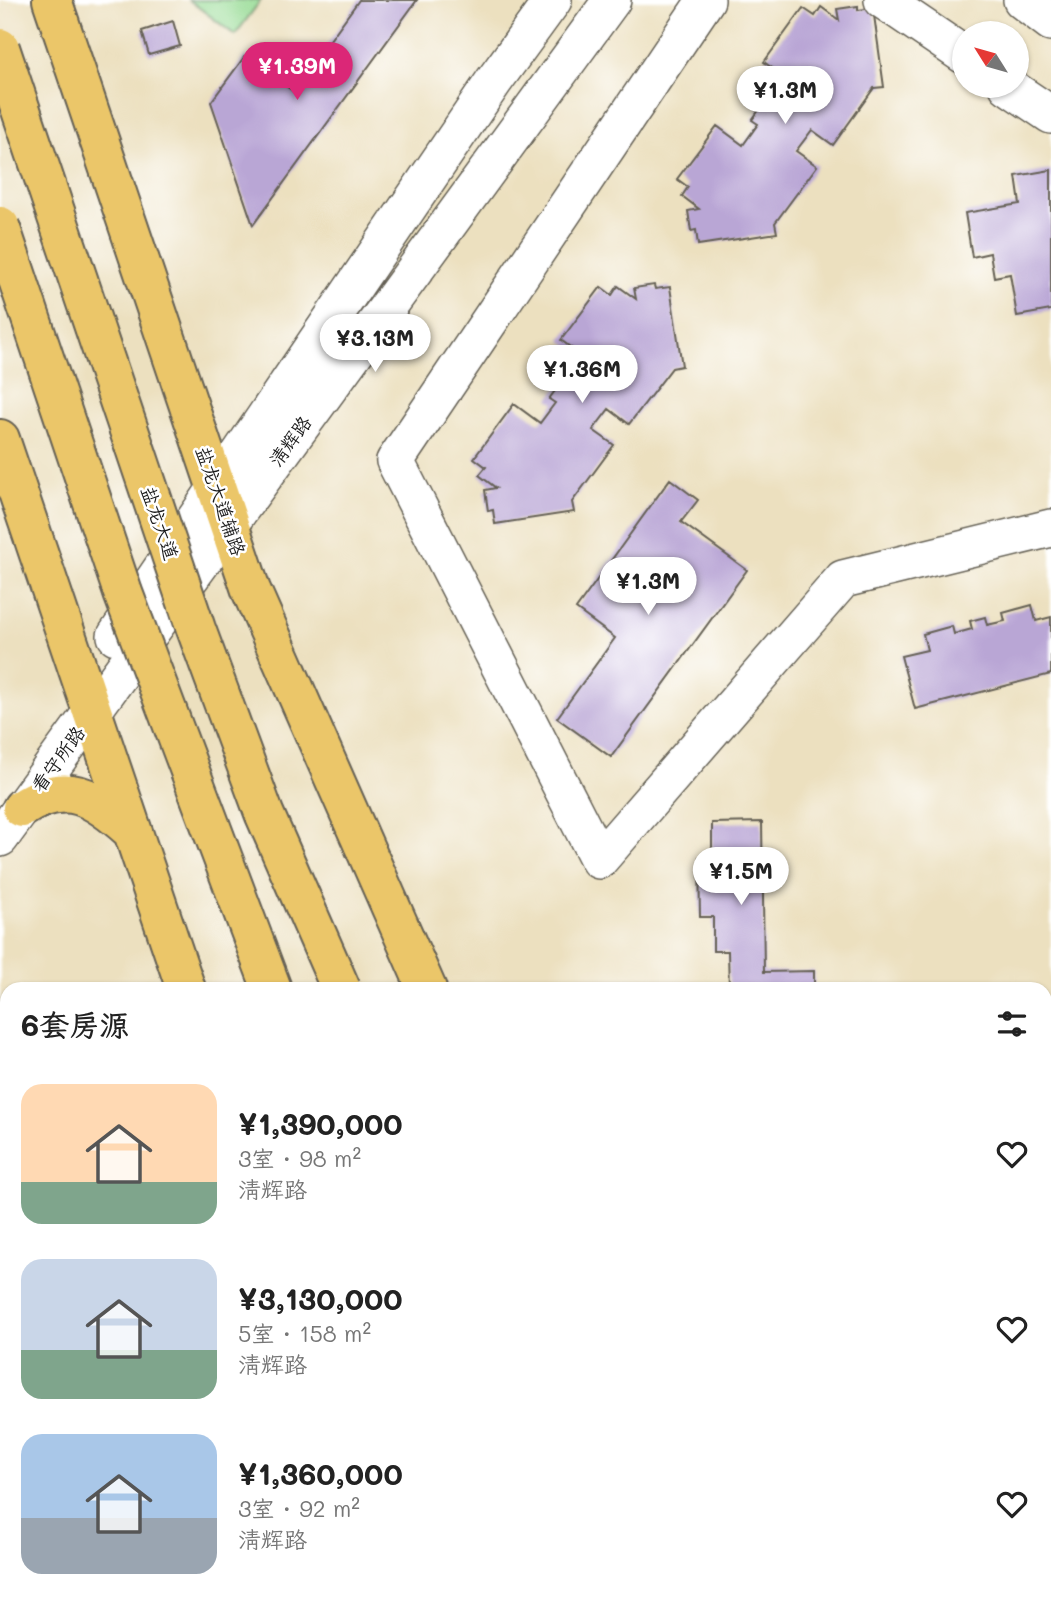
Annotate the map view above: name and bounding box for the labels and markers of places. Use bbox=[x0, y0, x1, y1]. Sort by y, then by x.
pin: ¥1.39M bbox=[240, 42, 354, 102]
pin: ¥1.3M bbox=[736, 66, 834, 126]
pin: ¥3.13M bbox=[318, 314, 432, 374]
pin: ¥1.36M bbox=[525, 346, 639, 405]
pin: ¥1.3M bbox=[599, 558, 697, 617]
pin: ¥1.5M bbox=[692, 848, 790, 907]

